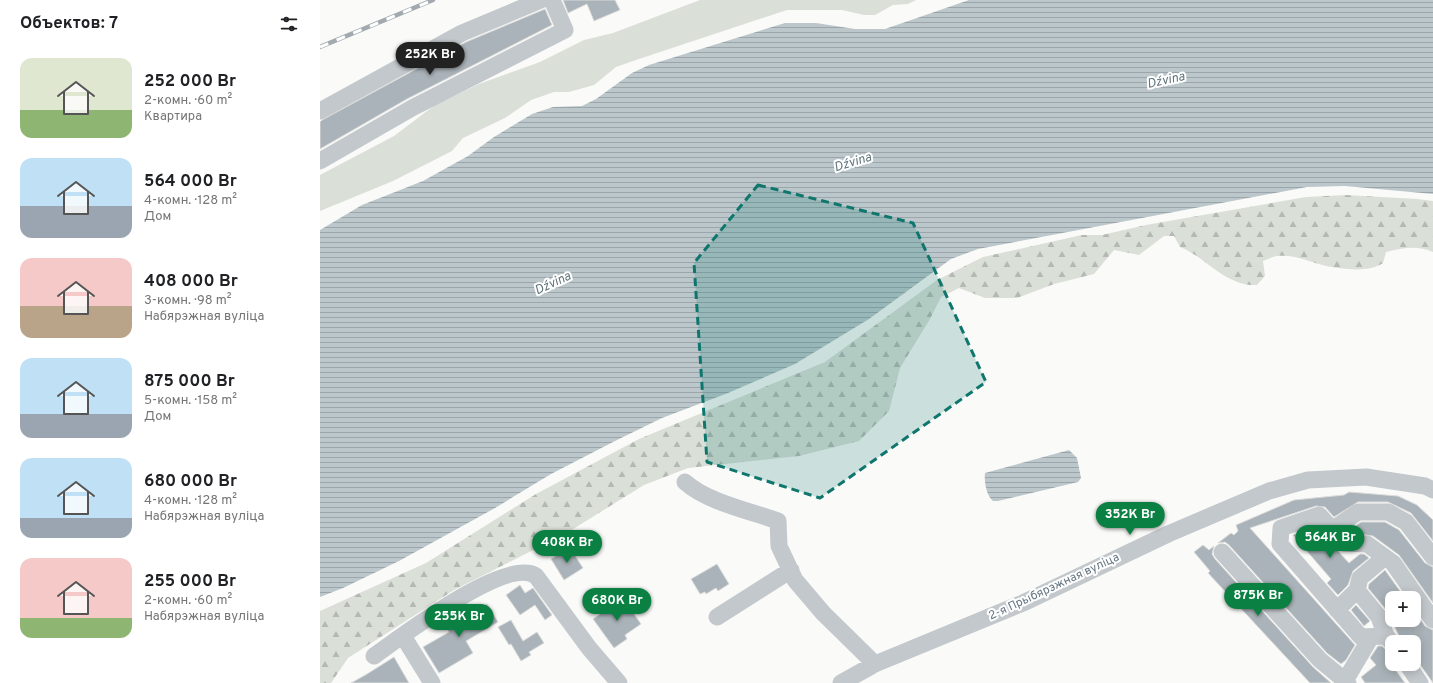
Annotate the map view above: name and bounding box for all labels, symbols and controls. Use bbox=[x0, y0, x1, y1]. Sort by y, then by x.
text: Объектов: 7 bbox=[20, 13, 118, 35]
icon: filters bbox=[278, 13, 300, 35]
pin: 252K Br bbox=[393, 42, 467, 76]
text: 252K Br bbox=[405, 47, 455, 63]
water label: Dźvina bbox=[1146, 69, 1187, 93]
text: 252 000 Br bbox=[144, 71, 236, 93]
icon: home bbox=[52, 74, 100, 122]
text: 2-комн. · 60 m² bbox=[144, 93, 232, 109]
text: Квартира bbox=[144, 109, 202, 125]
water label: Dźvina bbox=[832, 150, 874, 176]
text: 564 000 Br bbox=[144, 171, 237, 193]
icon: home bbox=[52, 174, 100, 222]
text: 4-комн. · 128 m² bbox=[144, 193, 237, 209]
text: Дом bbox=[144, 209, 171, 225]
water label: Dźvina bbox=[532, 269, 574, 299]
text: 408 000 Br bbox=[144, 271, 238, 293]
icon: home bbox=[52, 274, 100, 322]
text: 3-комн. · 98 m² bbox=[144, 293, 232, 309]
text: Набярэжная вуліца bbox=[144, 309, 264, 325]
text: 875 000 Br bbox=[144, 371, 235, 393]
icon: home bbox=[52, 374, 100, 422]
text: 5-комн. · 158 m² bbox=[144, 393, 237, 409]
text: Дом bbox=[144, 409, 171, 425]
text: 680 000 Br bbox=[144, 471, 237, 493]
icon: home bbox=[52, 474, 100, 522]
text: 4-комн. · 128 m² bbox=[144, 493, 237, 509]
pin: 352K Br bbox=[1093, 502, 1167, 536]
text: 352K Br bbox=[1105, 507, 1155, 523]
text: Набярэжная вуліца bbox=[144, 509, 264, 525]
pin: 564K Br bbox=[1293, 525, 1367, 559]
pin: 408K Br bbox=[530, 530, 604, 564]
text: 564K Br bbox=[1304, 530, 1356, 546]
text: 408K Br bbox=[541, 535, 593, 551]
street label: 2-я Прыбярэжная вуліца bbox=[986, 550, 1122, 624]
text: 255 000 Br bbox=[144, 571, 236, 593]
icon: home bbox=[52, 574, 100, 622]
pin: 875K Br bbox=[1221, 583, 1295, 617]
pin: 680K Br bbox=[580, 588, 654, 622]
text: 875K Br bbox=[1233, 588, 1283, 604]
map controls bbox=[1385, 591, 1421, 671]
button: + bbox=[1385, 591, 1421, 627]
text: 2-комн. · 60 m² bbox=[144, 593, 232, 609]
text: 680K Br bbox=[591, 593, 643, 609]
pin: 255K Br bbox=[422, 604, 496, 638]
text: Набярэжная вуліца bbox=[144, 609, 264, 625]
text: 255K Br bbox=[434, 609, 484, 625]
button: − bbox=[1385, 635, 1421, 671]

